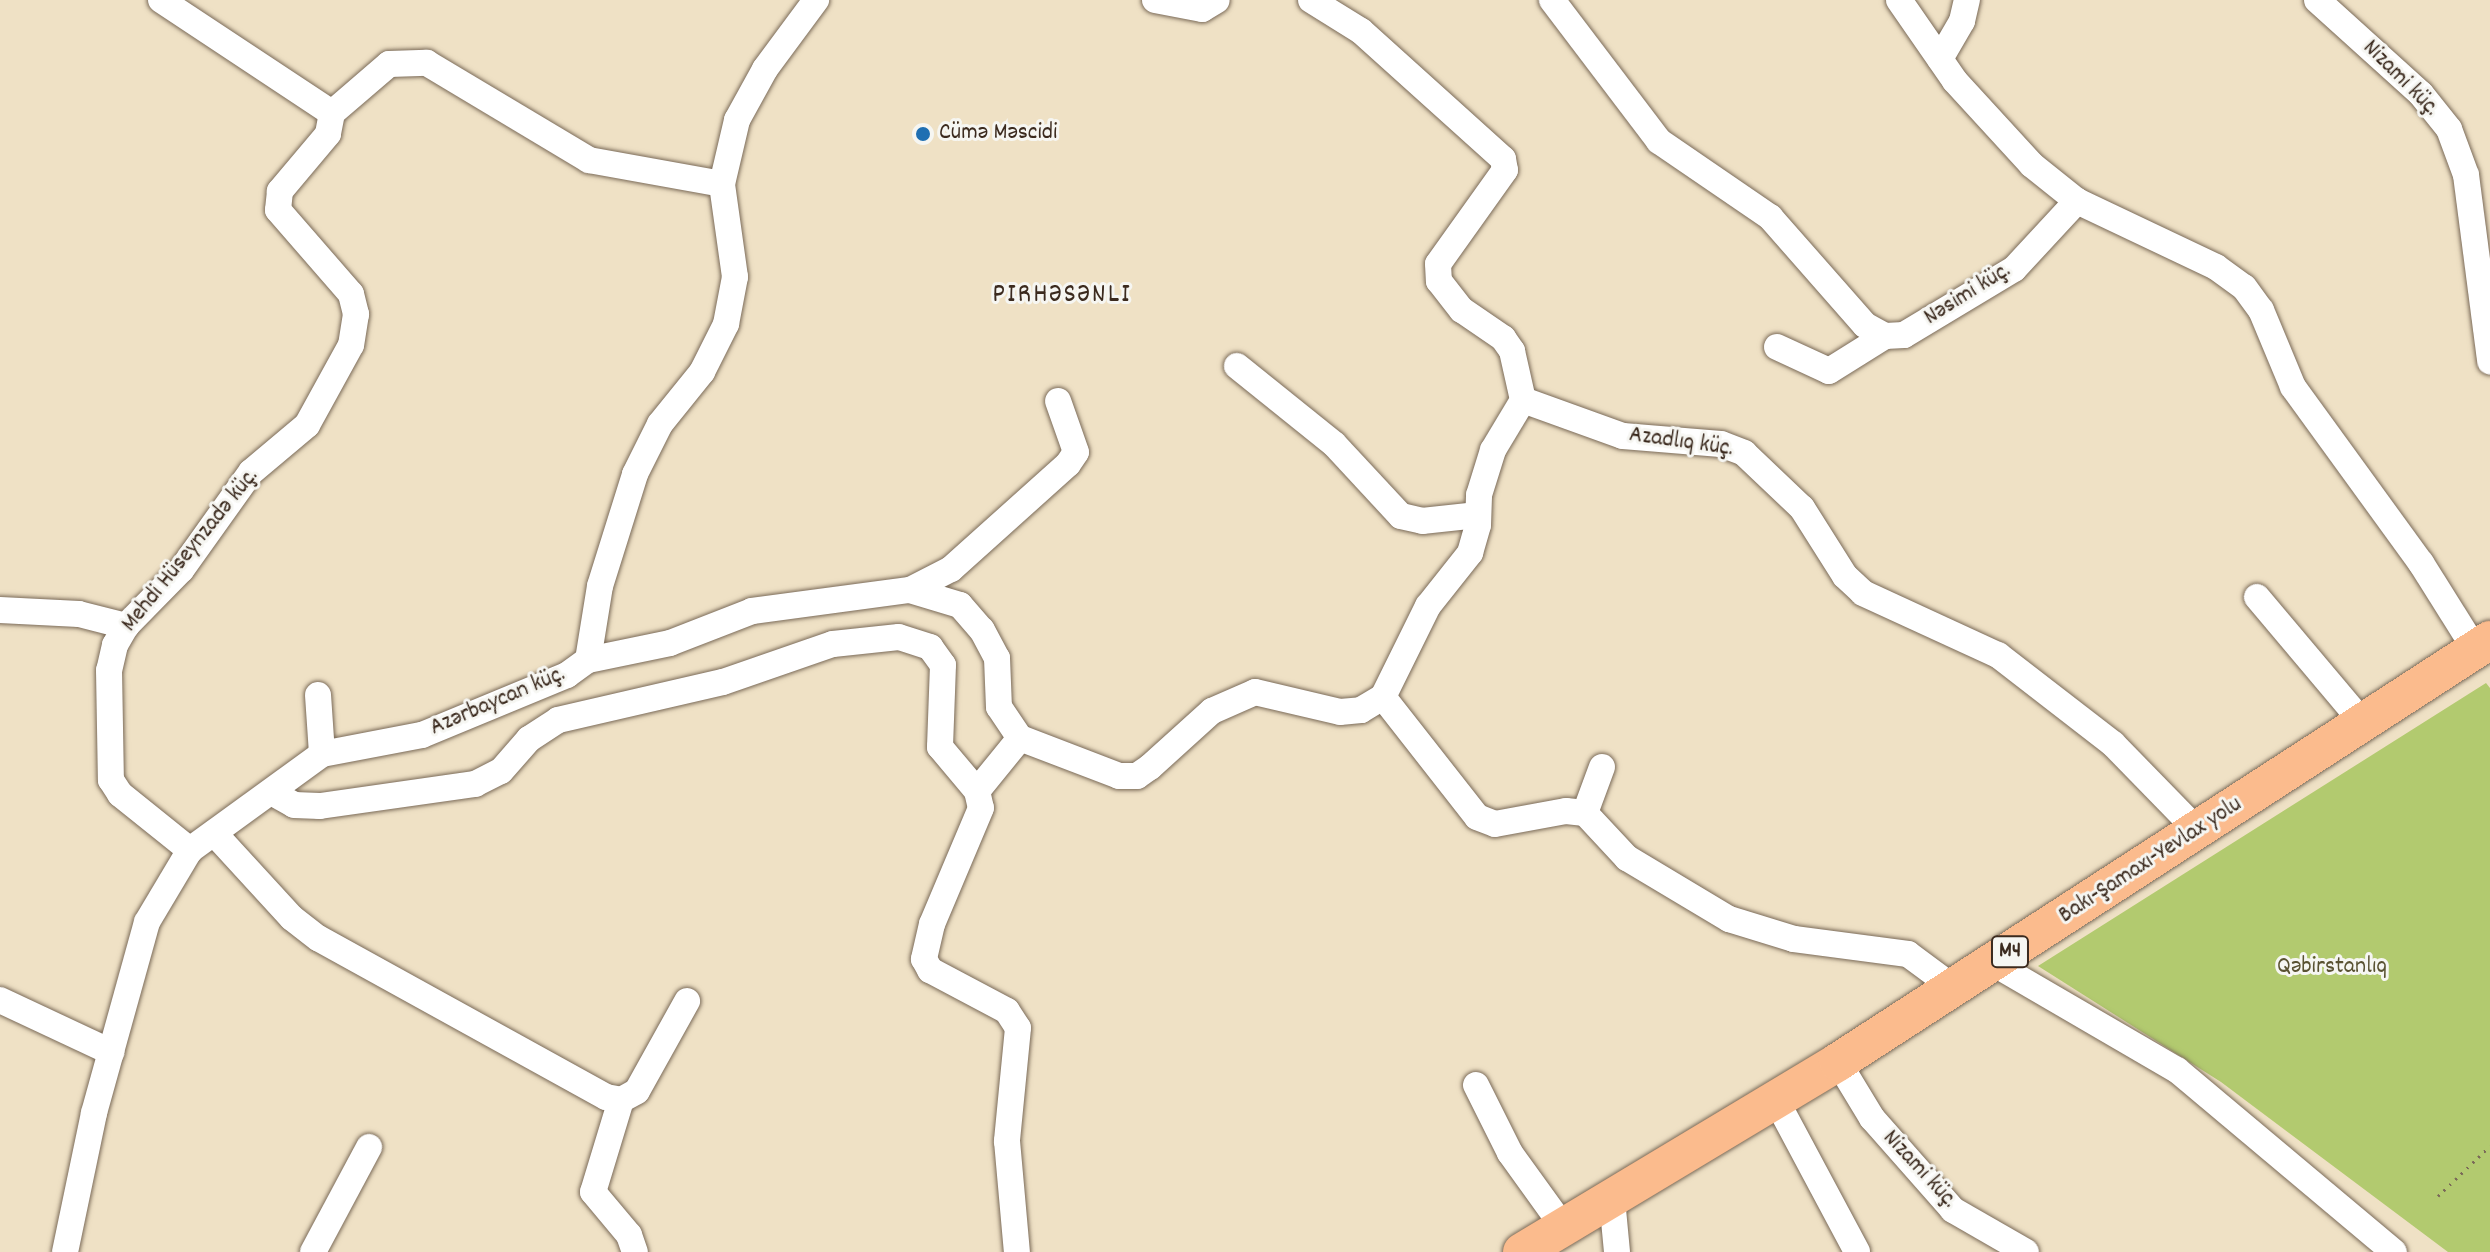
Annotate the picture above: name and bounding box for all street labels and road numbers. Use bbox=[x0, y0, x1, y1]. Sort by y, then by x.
street label: Nizami küç. bbox=[2356, 35, 2444, 123]
street label: Nəsimi küç. bbox=[1919, 257, 2017, 333]
street label: Azadlıq küç. bbox=[1627, 421, 1735, 465]
street label: Mehdi Hüseynzadə küç. bbox=[116, 463, 266, 639]
street label: Azərbaycan küç. bbox=[426, 661, 570, 743]
street label: Bakı-Şamaxı-Yevlax yolu bbox=[2054, 791, 2248, 931]
road number: M4 bbox=[1990, 934, 2030, 970]
street label: Nizami küç. bbox=[1875, 1125, 1963, 1215]

